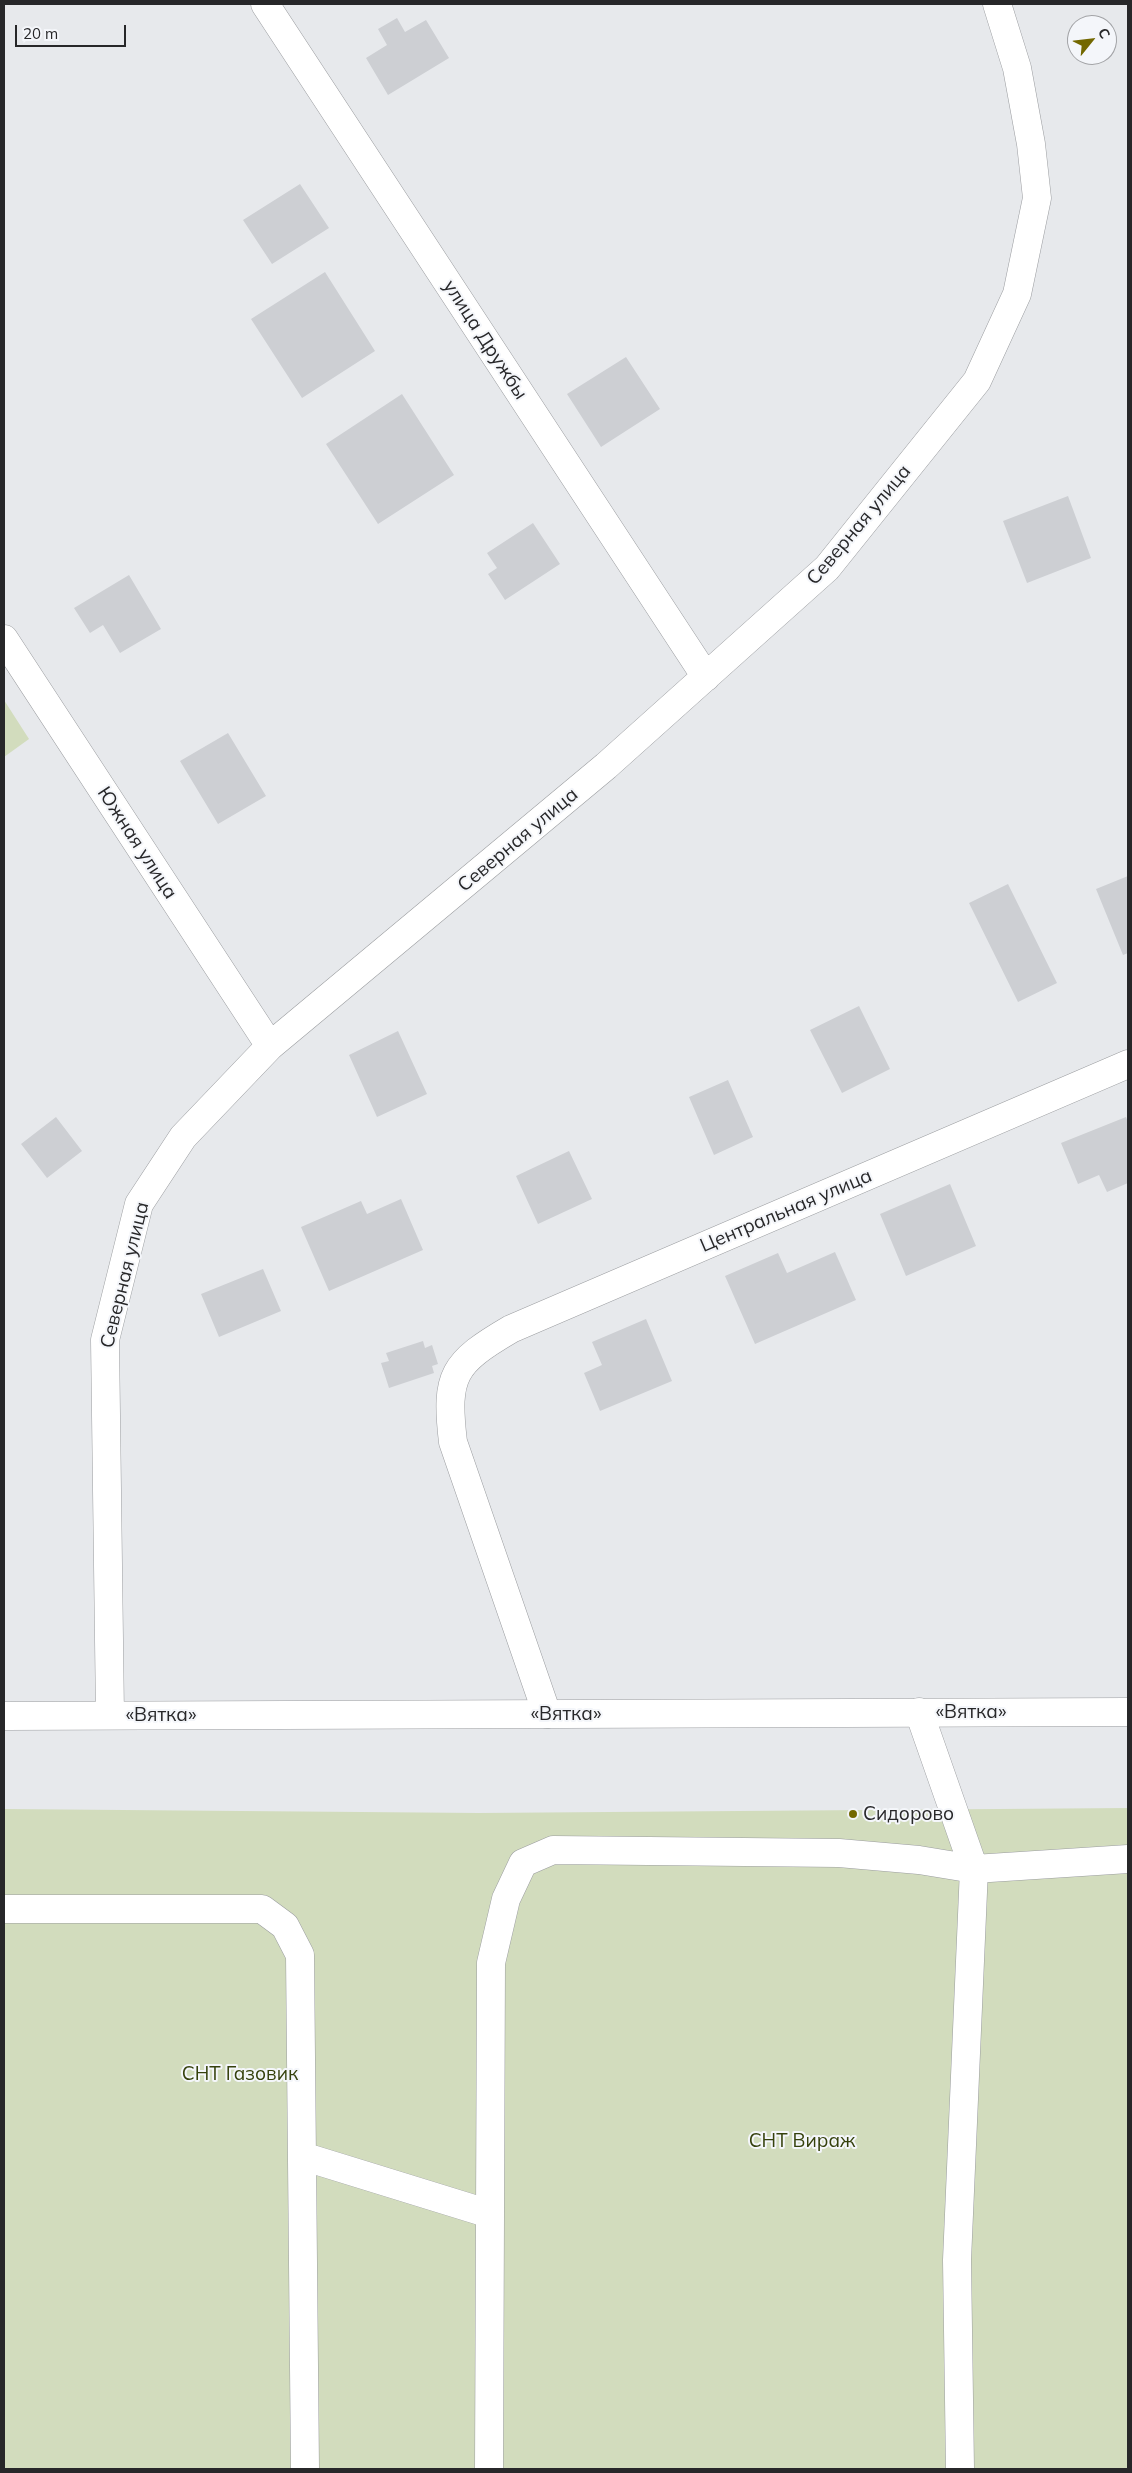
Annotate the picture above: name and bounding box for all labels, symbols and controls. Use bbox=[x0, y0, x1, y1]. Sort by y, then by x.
scale bar bbox=[18, 15, 129, 47]
north arrow bbox=[1067, 15, 1117, 65]
text: 20 m bbox=[23, 24, 58, 43]
text: С bbox=[1094, 25, 1114, 42]
street label: улица Дружбы bbox=[438, 276, 532, 404]
street label: Северная улица bbox=[802, 460, 916, 590]
street label: Южная улица bbox=[92, 783, 182, 903]
street label: Северная улица bbox=[453, 783, 583, 897]
street label: Центральная улица bbox=[697, 1165, 875, 1257]
street label: Северная улица bbox=[96, 1200, 154, 1350]
street label: «Вятка» bbox=[936, 1701, 1006, 1723]
street label: «Вятка» bbox=[531, 1703, 601, 1725]
street label: «Вятка» bbox=[126, 1704, 196, 1726]
place label: Сидорово bbox=[863, 1803, 954, 1825]
marker: Сидорово bbox=[847, 1808, 859, 1820]
park label: СНТ Газовик bbox=[182, 2063, 298, 2085]
park label: СНТ Вираж bbox=[749, 2130, 855, 2152]

